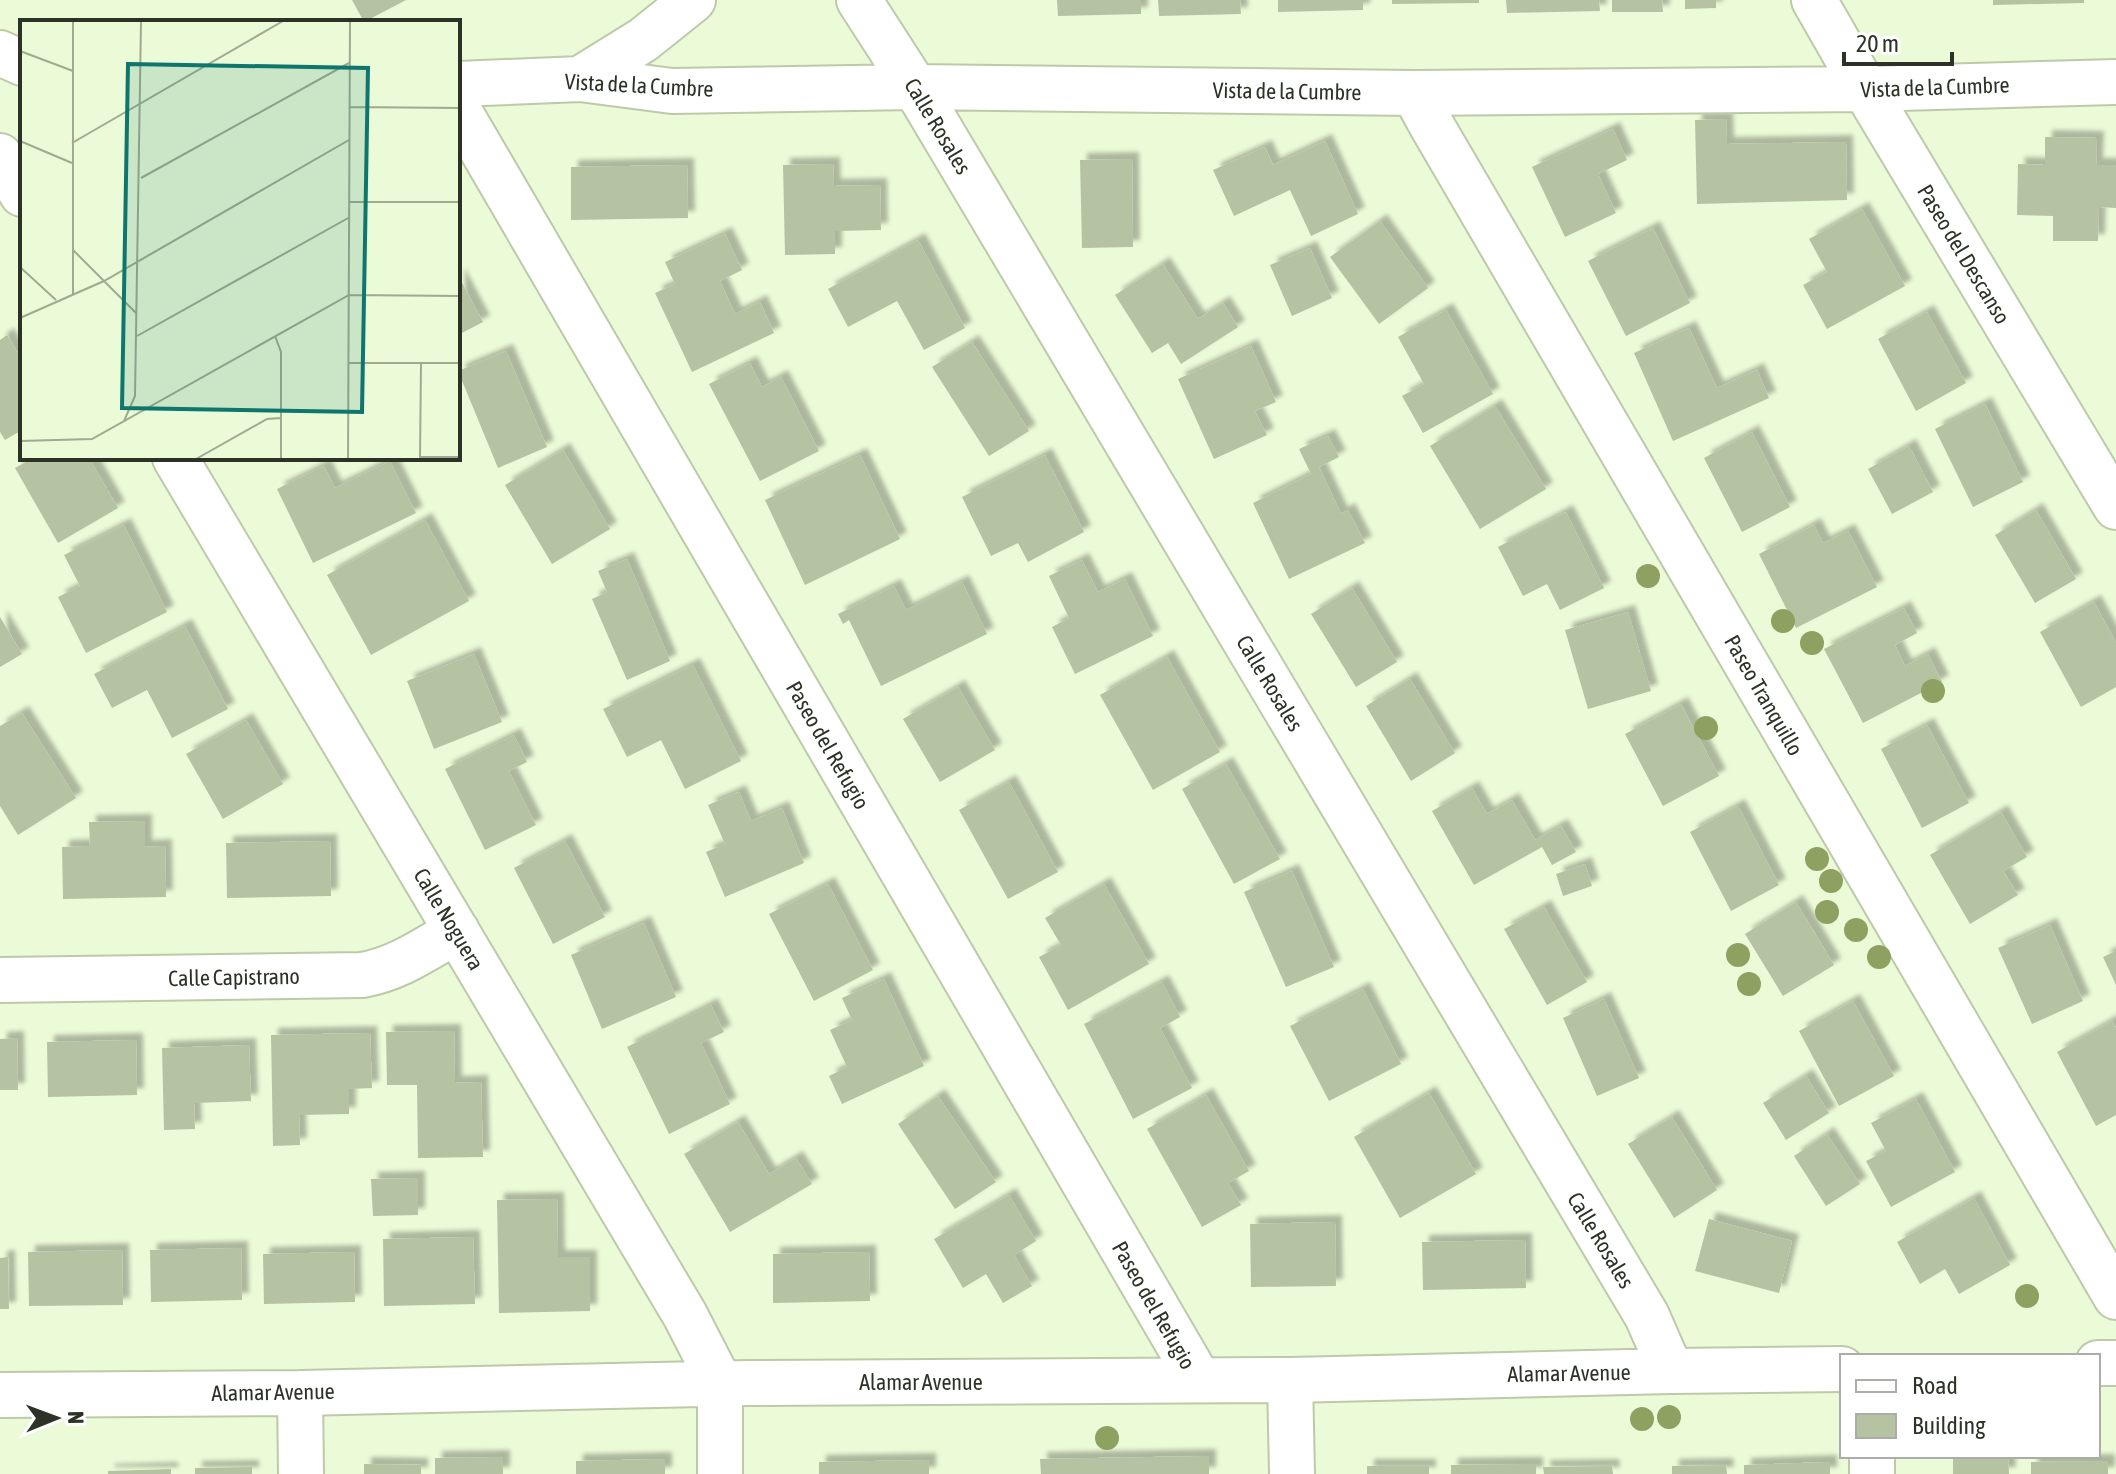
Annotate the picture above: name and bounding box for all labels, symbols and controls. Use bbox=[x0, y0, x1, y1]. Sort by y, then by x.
scale bar bbox=[1844, 16, 1952, 66]
inset map bbox=[20, 20, 460, 460]
text: 20 m bbox=[1856, 30, 1899, 57]
street label: Vista de la Cumbre bbox=[564, 68, 714, 102]
street label: Vista de la Cumbre bbox=[1860, 71, 2010, 103]
street label: Calle Rosales bbox=[899, 73, 977, 179]
street label: Vista de la Cumbre bbox=[1212, 77, 1362, 105]
street label: Paseo del Descanso bbox=[1912, 180, 2016, 328]
street label: Calle Rosales bbox=[1231, 630, 1309, 736]
street label: Paseo Tranquillo bbox=[1719, 630, 1809, 760]
street label: Paseo del Refugio bbox=[781, 676, 875, 814]
street label: Calle Noguera bbox=[408, 863, 490, 975]
street label: Calle Capistrano bbox=[168, 963, 300, 991]
street label: Calle Rosales bbox=[1562, 1187, 1640, 1293]
street label: Paseo del Refugio bbox=[1107, 1236, 1201, 1374]
legend bbox=[1840, 1354, 2100, 1458]
street label: Alamar Avenue bbox=[1507, 1359, 1631, 1387]
street label: Alamar Avenue bbox=[859, 1369, 983, 1395]
text: Road bbox=[1912, 1372, 1958, 1399]
north arrow bbox=[16, 1378, 96, 1458]
street label: Alamar Avenue bbox=[211, 1378, 335, 1406]
text: N bbox=[63, 1411, 89, 1424]
text: Building bbox=[1912, 1412, 1986, 1439]

